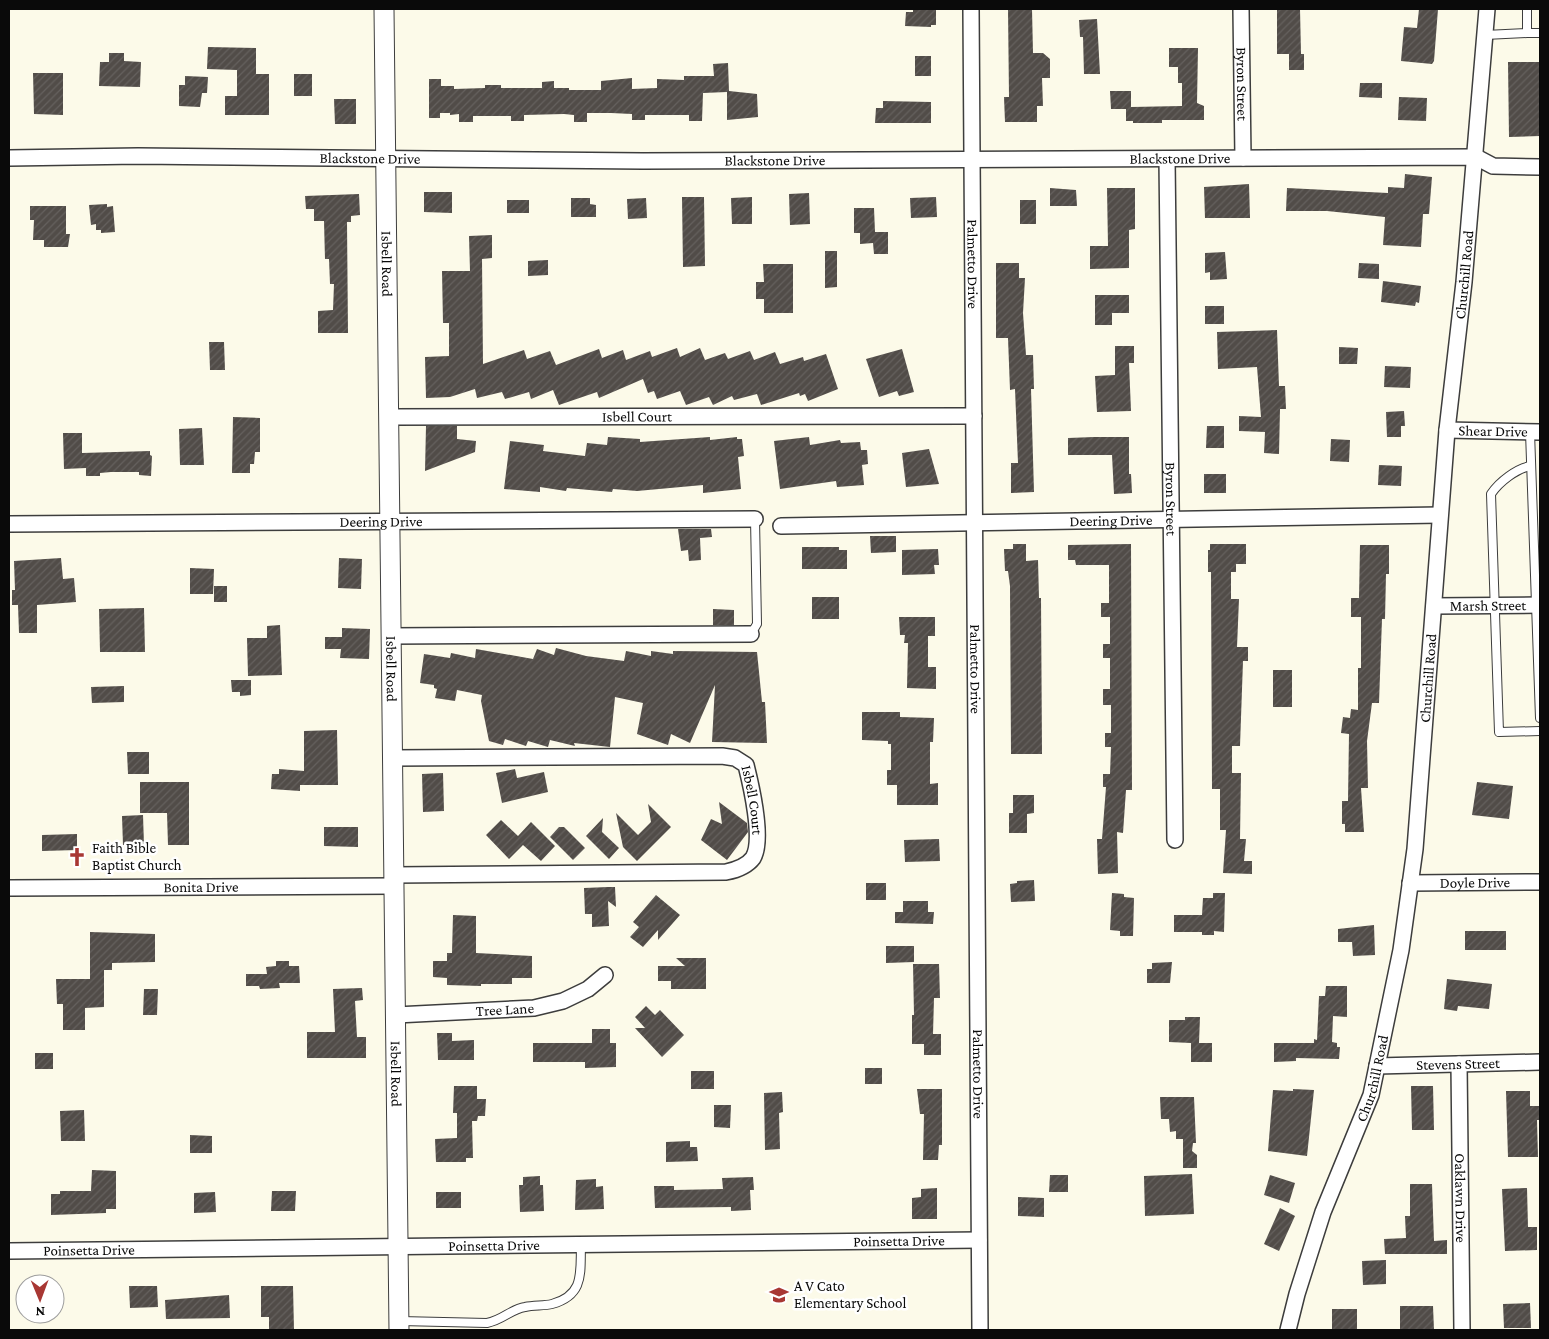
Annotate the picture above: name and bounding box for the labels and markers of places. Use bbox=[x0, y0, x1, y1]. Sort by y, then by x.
place label: Faith Bible Baptist Church bbox=[92, 840, 182, 874]
church icon: Faith Bible Baptist Church bbox=[66, 846, 88, 868]
place label: A V Cato Elementary School bbox=[794, 1278, 906, 1312]
school or university icon: A V Cato Elementary School bbox=[768, 1284, 790, 1306]

